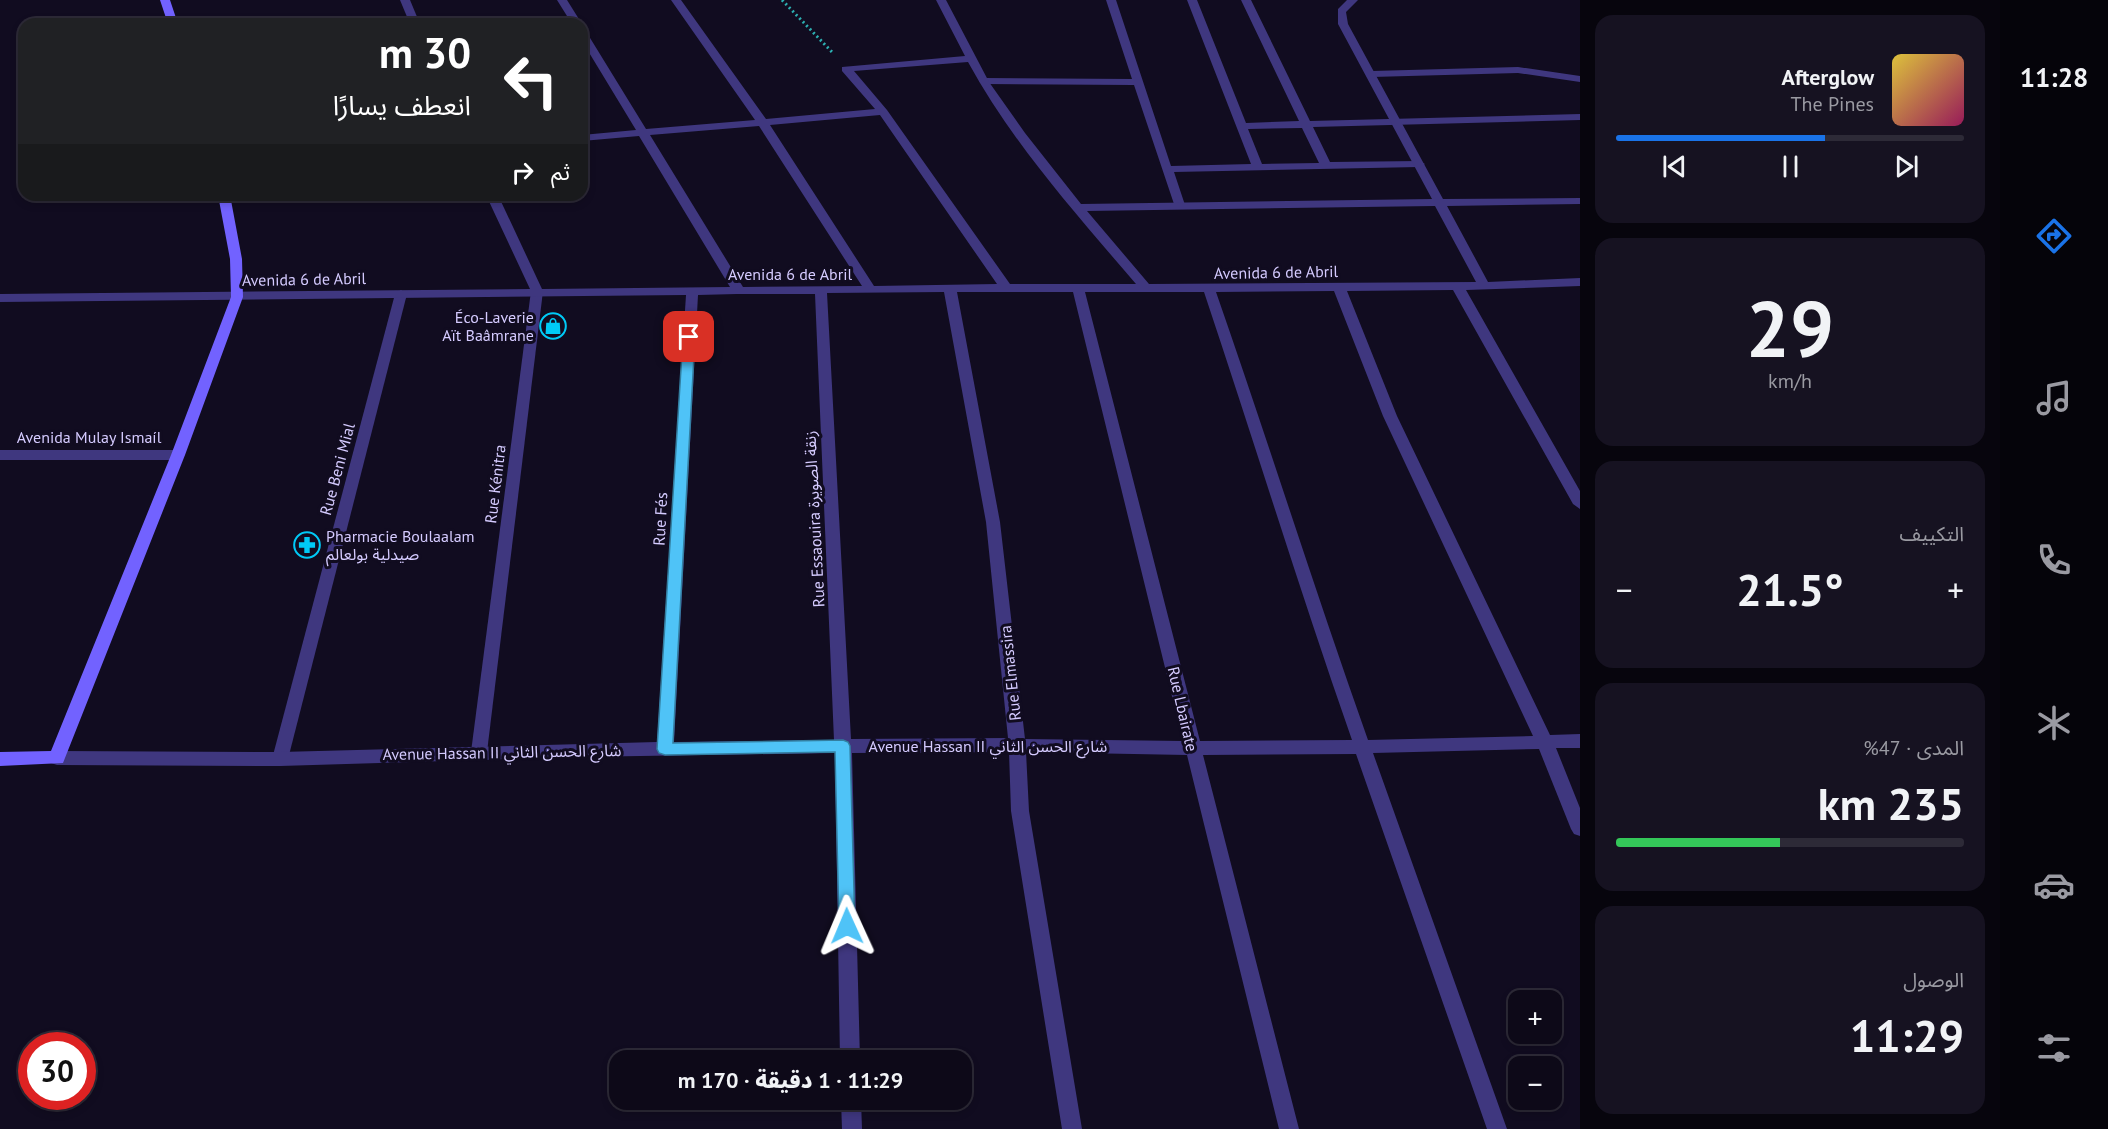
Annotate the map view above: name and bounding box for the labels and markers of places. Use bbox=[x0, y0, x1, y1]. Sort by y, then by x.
place label: Éco-Laverie Aït Baâmrane bbox=[442, 307, 534, 345]
shop icon: Éco-Laverie Aït Baâmrane bbox=[538, 311, 568, 341]
pin bbox=[663, 311, 714, 362]
place label: Pharmacie Boulaalam صيدلية بولعالم bbox=[326, 526, 475, 567]
pharmacy icon: Pharmacie Boulaalam صيدلية بولعالم bbox=[292, 530, 322, 560]

